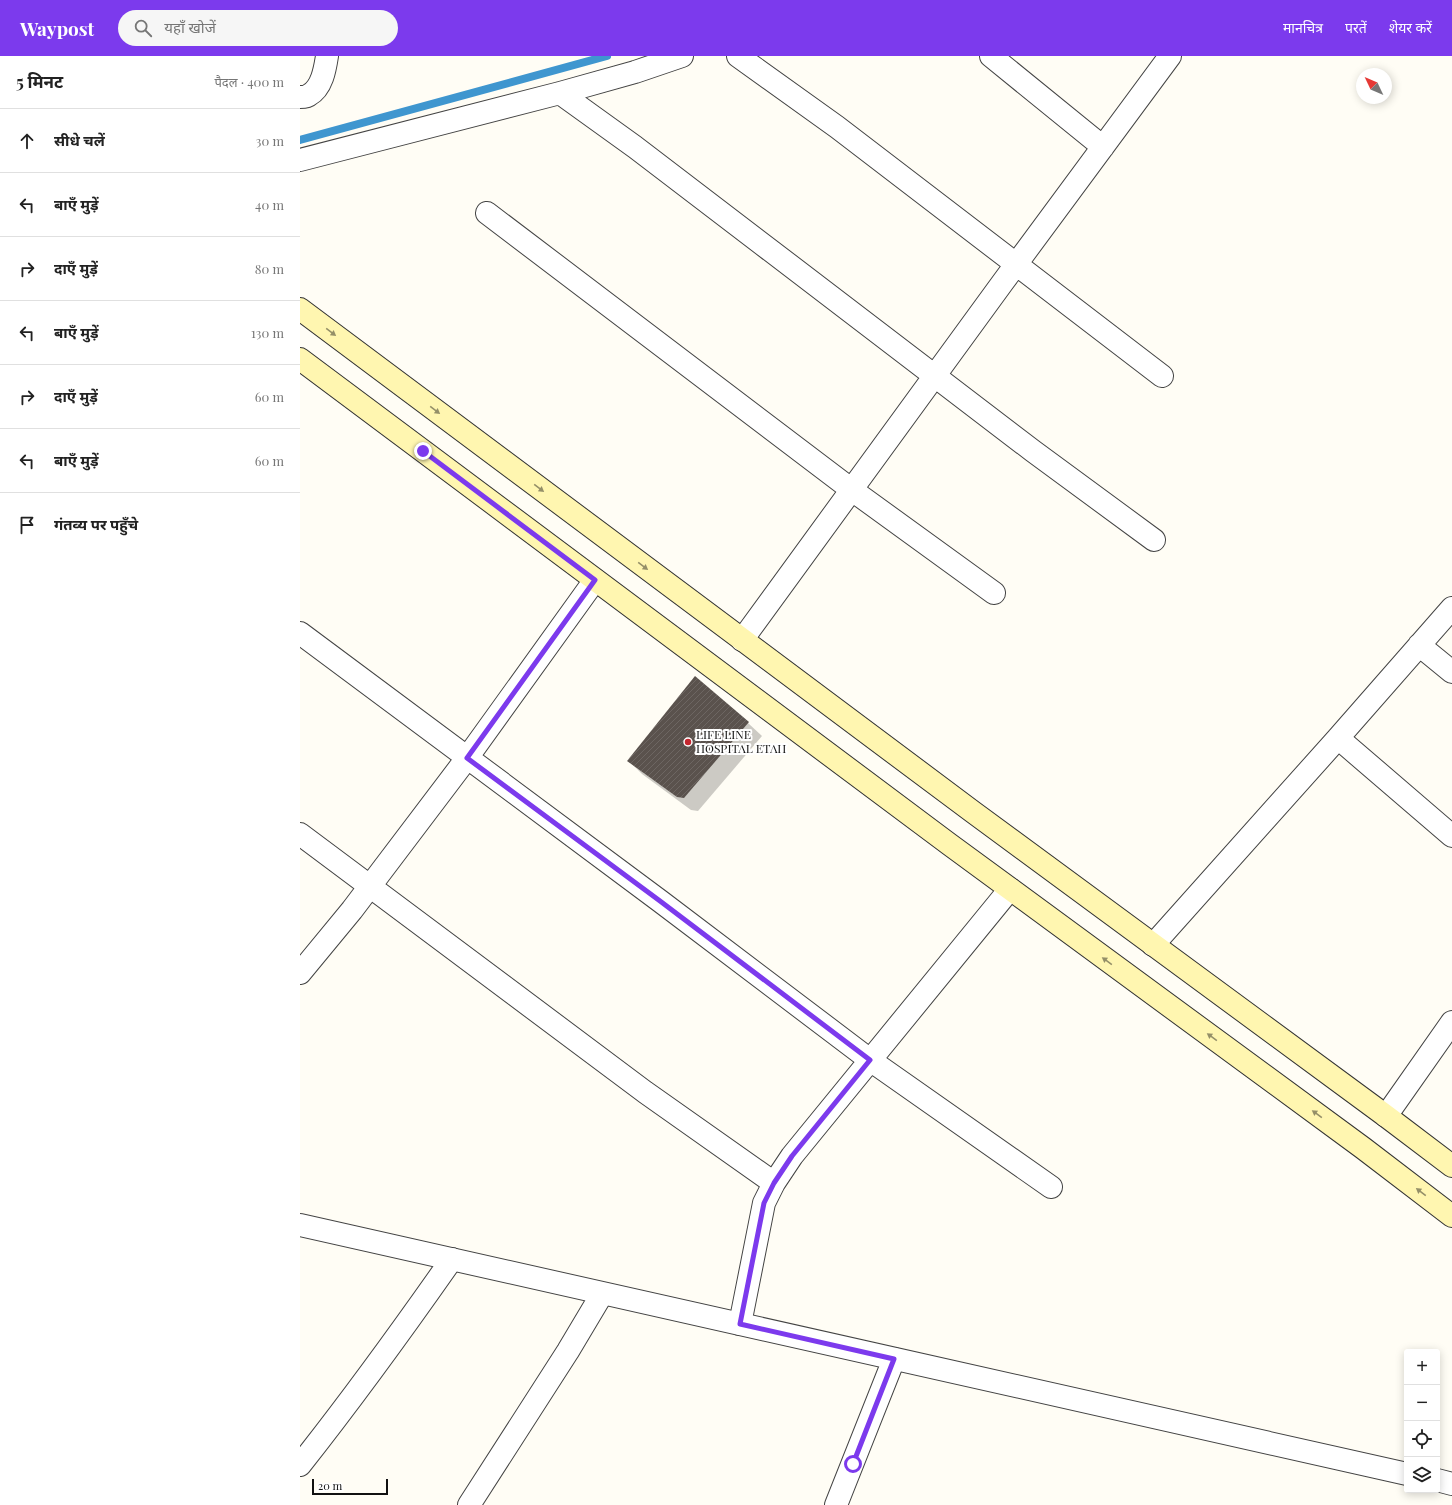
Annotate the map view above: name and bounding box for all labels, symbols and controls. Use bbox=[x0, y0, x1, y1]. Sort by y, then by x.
search box bbox=[118, 10, 398, 46]
text: Waypost bbox=[20, 15, 94, 41]
icon: search bbox=[132, 17, 154, 39]
text: यहाँ खोजें bbox=[164, 17, 216, 37]
text: मानचित्र bbox=[1283, 18, 1323, 37]
text: परतें bbox=[1345, 18, 1367, 37]
text: शेयर करें bbox=[1389, 18, 1432, 37]
north arrow bbox=[1356, 68, 1392, 104]
text: 5 मिनट bbox=[16, 70, 63, 92]
text: पैदल · 400 m bbox=[214, 73, 284, 90]
icon: ahead bbox=[16, 130, 38, 152]
text: सीधे चलें bbox=[54, 130, 105, 150]
text: 30 m bbox=[256, 132, 284, 149]
icon: left bbox=[16, 194, 38, 216]
text: बाएँ मुड़ें bbox=[54, 194, 99, 214]
text: 40 m bbox=[255, 196, 284, 213]
icon: right bbox=[16, 258, 38, 280]
text: दाएँ मुड़ें bbox=[54, 258, 98, 278]
text: 80 m bbox=[255, 260, 284, 277]
icon: left bbox=[16, 322, 38, 344]
text: बाएँ मुड़ें bbox=[54, 322, 99, 342]
text: 130 m bbox=[251, 324, 284, 341]
one-way arrow bbox=[326, 328, 337, 336]
icon: right bbox=[16, 386, 38, 408]
text: दाएँ मुड़ें bbox=[54, 386, 98, 406]
text: 60 m bbox=[255, 388, 284, 405]
one-way arrow bbox=[430, 406, 441, 414]
route end bbox=[414, 442, 432, 460]
icon: left bbox=[16, 450, 38, 472]
text: बाएँ मुड़ें bbox=[54, 450, 99, 470]
text: 60 m bbox=[255, 452, 284, 469]
one-way arrow bbox=[534, 484, 545, 492]
icon: arrive bbox=[16, 514, 38, 536]
text: गंतव्य पर पहुँचे bbox=[54, 514, 138, 534]
one-way arrow bbox=[638, 562, 649, 570]
place label: LIFE LINE HOSPITAL ETAH bbox=[696, 726, 786, 756]
marker: LIFE LINE HOSPITAL ETAH bbox=[683, 737, 693, 747]
one-way arrow bbox=[1102, 956, 1113, 965]
one-way arrow bbox=[1207, 1034, 1217, 1042]
one-way arrow bbox=[1312, 1110, 1322, 1118]
one-way arrow bbox=[1416, 1189, 1426, 1197]
map controls bbox=[1404, 1349, 1440, 1493]
button: + bbox=[1404, 1349, 1440, 1385]
button: − bbox=[1404, 1385, 1440, 1421]
button: locate bbox=[1404, 1421, 1440, 1457]
route start bbox=[844, 1455, 862, 1473]
button: layers bbox=[1404, 1457, 1440, 1493]
scale bar bbox=[312, 1477, 388, 1496]
text: 20 m bbox=[318, 1478, 342, 1493]

